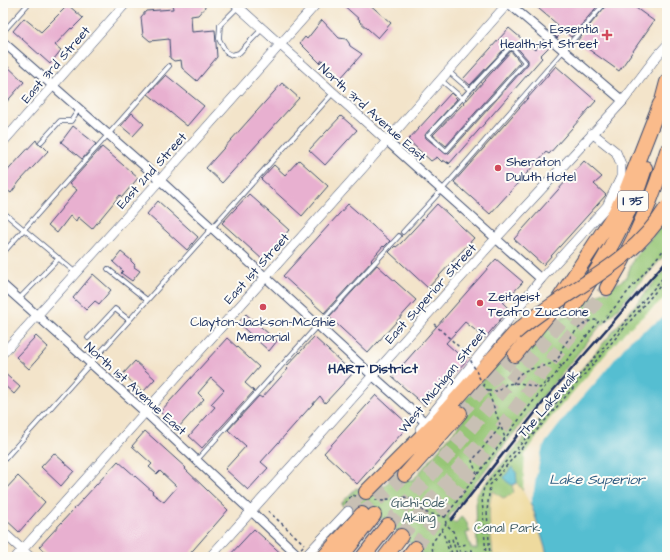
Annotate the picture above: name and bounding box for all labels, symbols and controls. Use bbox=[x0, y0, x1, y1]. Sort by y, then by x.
place label: Essentia Health-1st Street bbox=[500, 20, 599, 53]
street label: East 3rd Street bbox=[17, 22, 95, 107]
marker: Essentia Health-1st Street bbox=[601, 29, 613, 41]
street label: North 3rd Avenue East bbox=[315, 60, 430, 166]
street label: East 2nd Street bbox=[113, 128, 191, 213]
place label: Sheraton Duluth Hotel bbox=[506, 153, 576, 186]
marker: Sheraton Duluth Hotel bbox=[493, 163, 503, 173]
road number: I 35 bbox=[618, 191, 648, 211]
street label: East 1st Street bbox=[220, 229, 294, 308]
street label: East Superior Street bbox=[381, 239, 481, 348]
place label: Zeitgeist Teatro Zuccone bbox=[488, 288, 589, 321]
marker: Zeitgeist Teatro Zuccone bbox=[475, 298, 485, 308]
marker: Clayton-Jackson-McGhie Memorial bbox=[258, 302, 268, 312]
place label: Clayton-Jackson-McGhie Memorial bbox=[190, 313, 336, 346]
street label: West Michigan Street bbox=[395, 324, 492, 438]
street label: North 1st Avenue East bbox=[80, 338, 191, 440]
district label: HART District bbox=[328, 359, 418, 379]
street label: The Lakewalk bbox=[514, 366, 583, 441]
water label: Lake Superior bbox=[549, 470, 646, 490]
park label: Gichi-Ode' Akiing bbox=[391, 494, 447, 528]
park label: Canal Park bbox=[474, 519, 540, 537]

